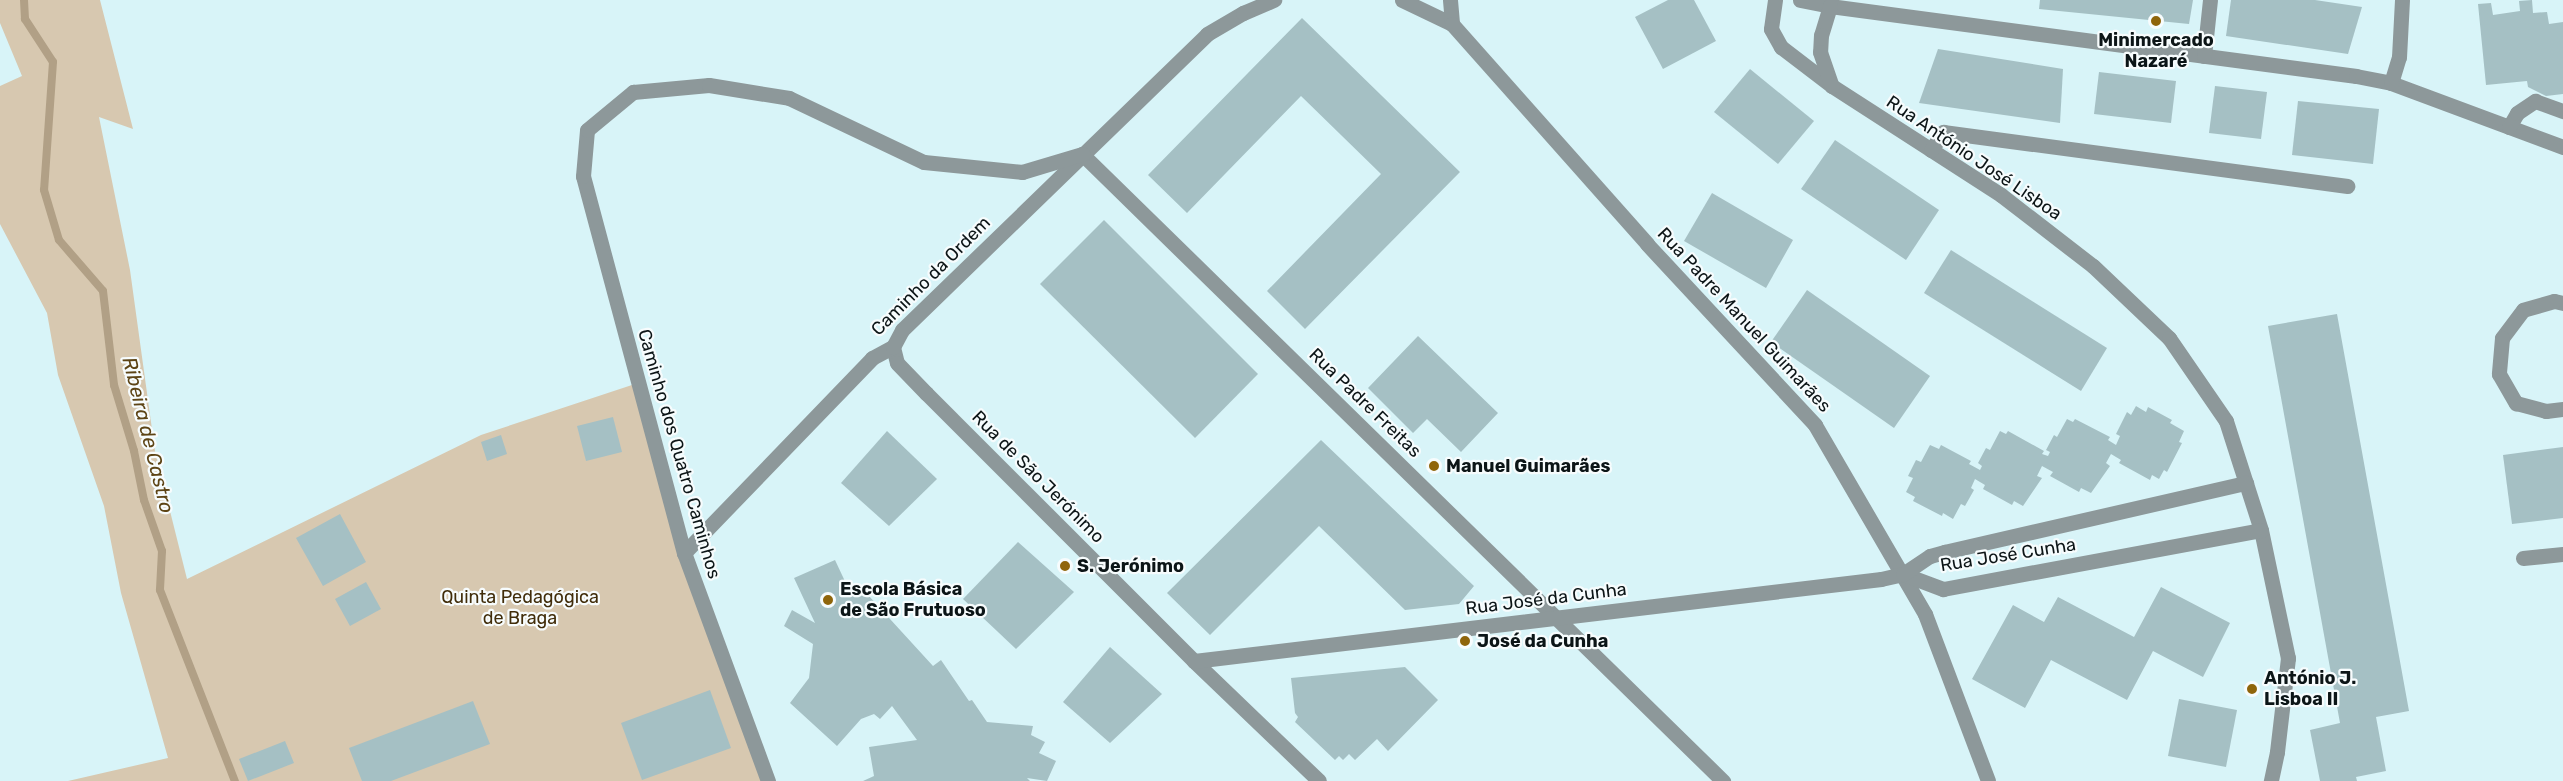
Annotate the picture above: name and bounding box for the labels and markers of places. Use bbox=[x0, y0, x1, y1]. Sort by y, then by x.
marker: Minimercado Nazaré bbox=[2149, 14, 2163, 28]
place label: Minimercado Nazaré bbox=[2098, 30, 2214, 72]
place label: Manuel Guimarães bbox=[1446, 455, 1610, 477]
marker: Manuel Guimarães bbox=[1427, 459, 1441, 473]
place label: S. Jerónimo bbox=[1077, 555, 1184, 577]
marker: S. Jerónimo bbox=[1058, 559, 1072, 573]
place label: Escola Básica de São Frutuoso bbox=[840, 579, 986, 622]
marker: Escola Básica de São Frutuoso bbox=[821, 593, 835, 607]
place label: José da Cunha bbox=[1477, 630, 1608, 652]
marker: José da Cunha bbox=[1458, 634, 1472, 648]
place label: António J. Lisboa II bbox=[2264, 668, 2356, 710]
marker: António J. Lisboa II bbox=[2245, 682, 2259, 696]

